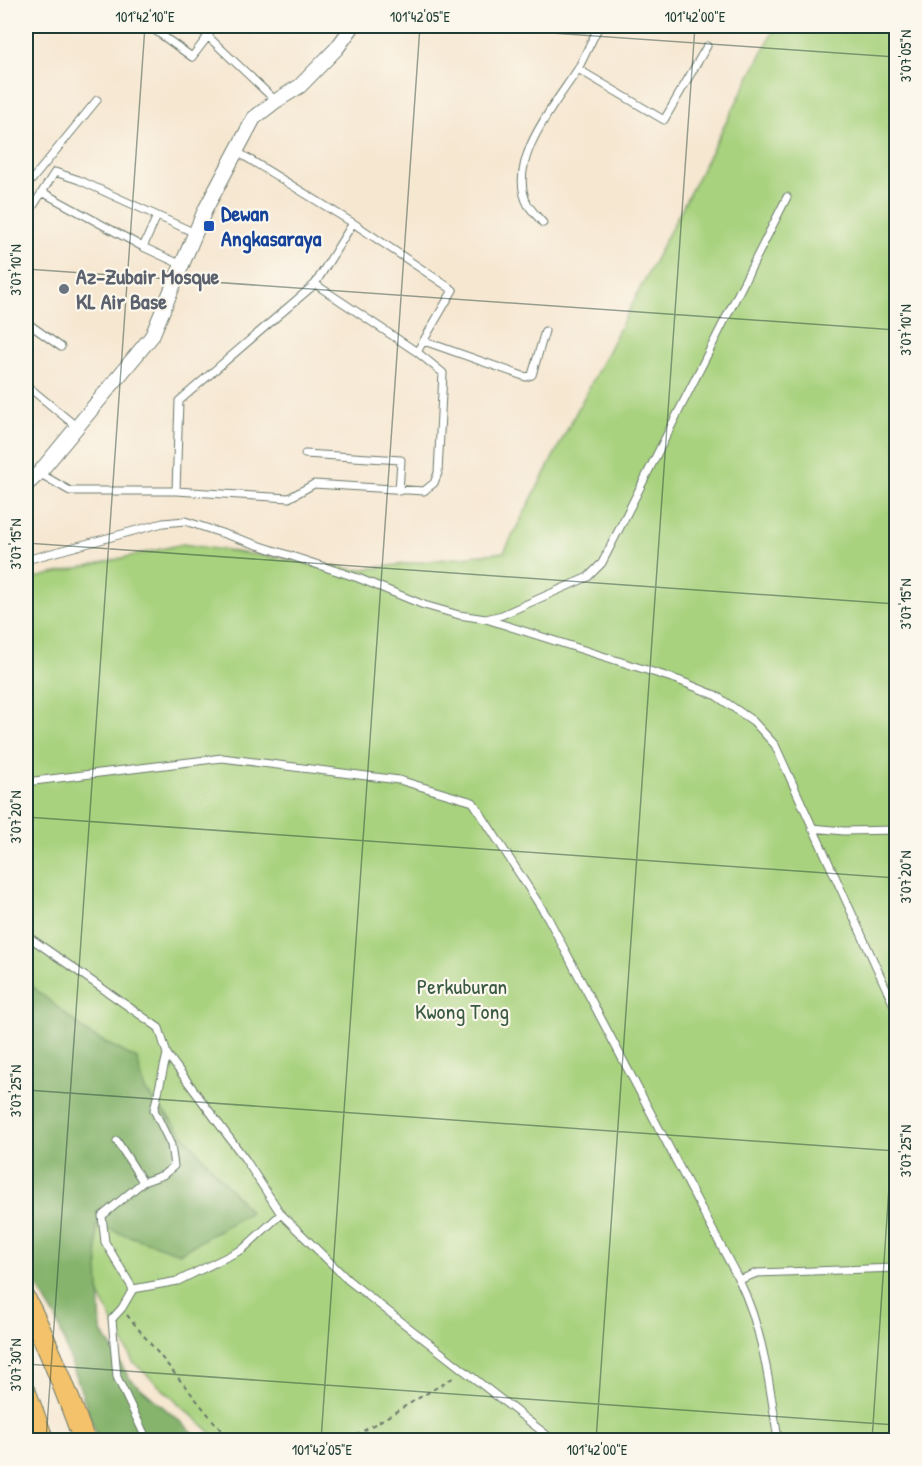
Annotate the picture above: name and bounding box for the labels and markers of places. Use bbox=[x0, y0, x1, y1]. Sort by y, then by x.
place label: Dewan Angkasaraya bbox=[221, 198, 322, 254]
marker: Dewan Angkasaraya bbox=[202, 219, 216, 233]
place label: Az-Zubair Mosque KL Air Base bbox=[76, 261, 220, 316]
marker: Az-Zubair Mosque KL Air Base bbox=[57, 282, 71, 296]

